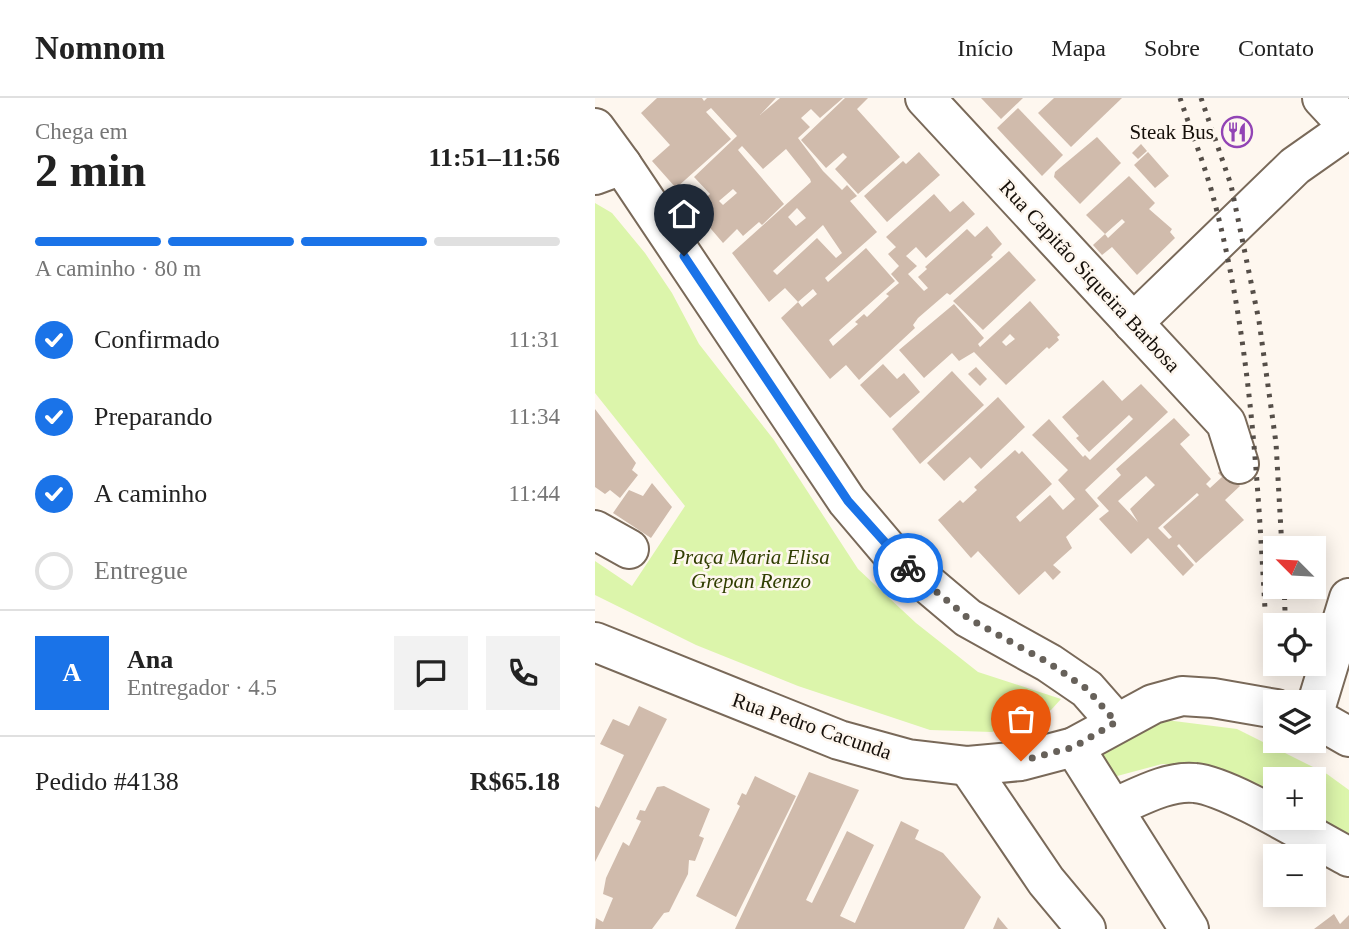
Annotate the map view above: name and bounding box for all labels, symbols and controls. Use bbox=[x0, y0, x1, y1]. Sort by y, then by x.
text: Nomnom bbox=[35, 30, 165, 66]
text: Início bbox=[957, 35, 1013, 61]
text: Mapa bbox=[1051, 35, 1106, 61]
text: Sobre bbox=[1144, 35, 1200, 61]
text: Contato bbox=[1238, 35, 1314, 61]
restaurant icon: Steak Bus bbox=[1220, 115, 1254, 149]
text: Chega em bbox=[35, 119, 128, 144]
place label: Steak Bus bbox=[1129, 120, 1214, 144]
text: 11:51–11:56 bbox=[429, 143, 560, 172]
text: 2 min bbox=[35, 145, 146, 196]
street label: Rua Capitão Siqueira Barbosa bbox=[995, 175, 1186, 377]
pin bbox=[654, 184, 714, 256]
icon: home bbox=[665, 195, 703, 233]
text: A caminho · 80 m bbox=[35, 256, 201, 281]
icon: check bbox=[35, 321, 73, 359]
text: Confirmado bbox=[94, 325, 220, 354]
text: 11:31 bbox=[508, 327, 560, 352]
icon: check bbox=[35, 398, 73, 436]
text: Preparando bbox=[94, 402, 212, 431]
text: 11:34 bbox=[508, 404, 560, 429]
icon: check bbox=[35, 475, 73, 513]
text: A caminho bbox=[94, 479, 207, 508]
text: 11:44 bbox=[508, 481, 560, 506]
courier bbox=[873, 533, 943, 603]
north arrow bbox=[1263, 536, 1327, 598]
map controls bbox=[1263, 536, 1326, 907]
park label: Praça Maria Elisa Grepan Renzo bbox=[671, 545, 830, 593]
icon: bike bbox=[889, 549, 927, 587]
text: Entregue bbox=[94, 556, 188, 585]
button: locate bbox=[1263, 613, 1326, 676]
button: chat bbox=[394, 636, 468, 710]
button: phone bbox=[486, 636, 560, 710]
text: Ana bbox=[127, 645, 173, 674]
text: A bbox=[63, 658, 81, 687]
text: Entregador · 4.5 bbox=[127, 675, 277, 700]
street label: Rua Pedro Cacunda bbox=[729, 688, 895, 765]
pin bbox=[991, 689, 1051, 761]
button: layers bbox=[1263, 690, 1326, 753]
icon: bag bbox=[1002, 700, 1040, 738]
text: Pedido #4138 bbox=[35, 767, 179, 796]
text: R$65.18 bbox=[470, 767, 560, 796]
button: + bbox=[1263, 767, 1326, 830]
button: − bbox=[1263, 844, 1326, 907]

